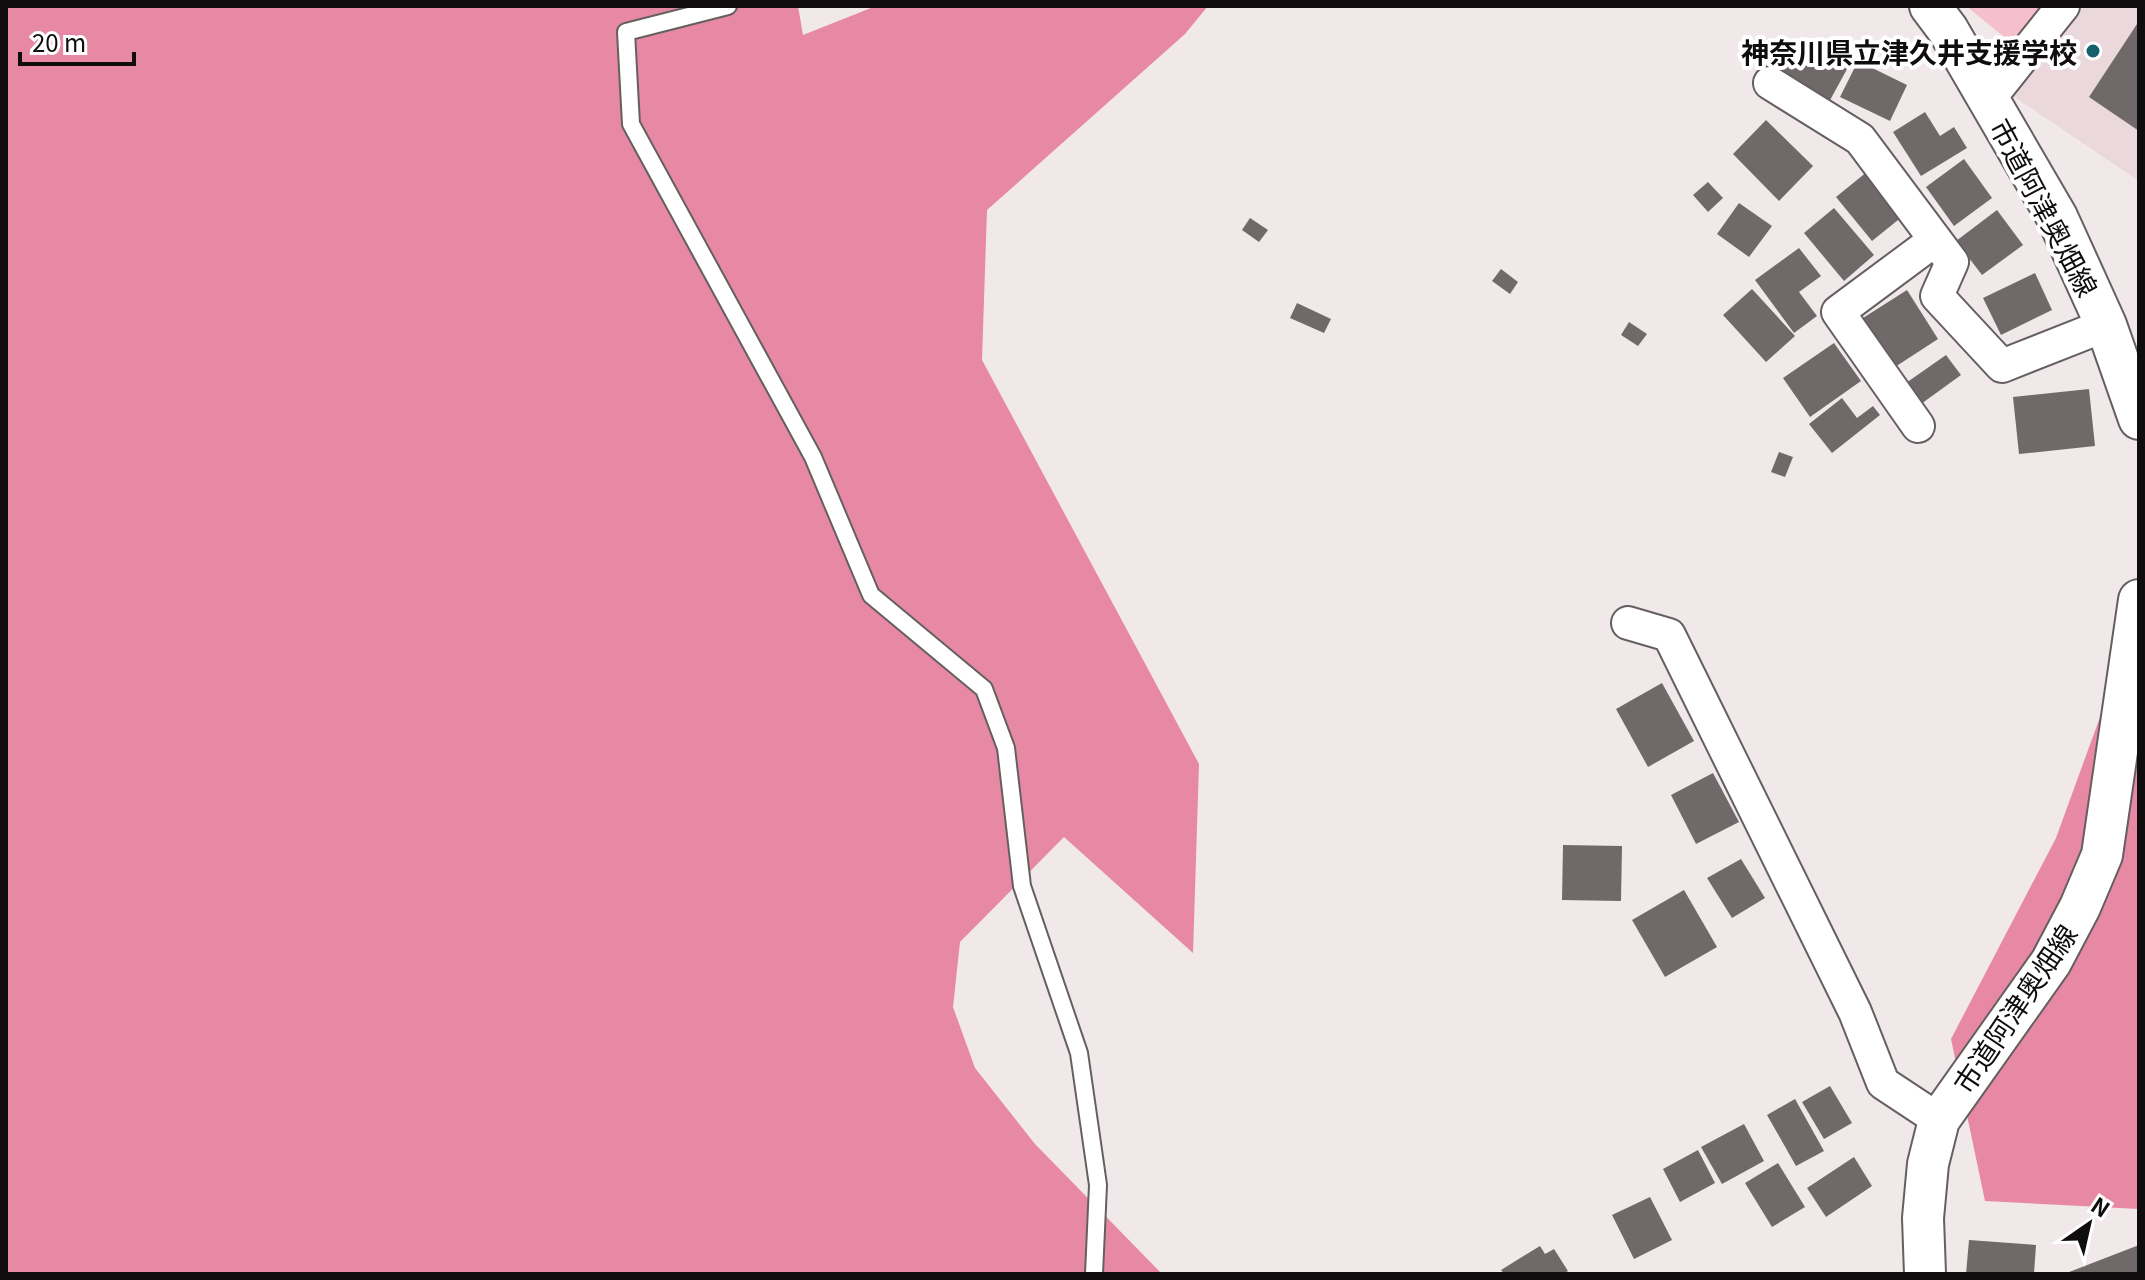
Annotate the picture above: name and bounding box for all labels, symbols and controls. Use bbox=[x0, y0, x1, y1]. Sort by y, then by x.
scale bar bbox=[20, 16, 134, 66]
text: 20 m bbox=[32, 24, 86, 59]
place label: 神奈川県立津久井支援学校 bbox=[1741, 31, 2077, 71]
marker: 神奈川県立津久井支援学校 bbox=[2084, 42, 2102, 60]
street label: 市道阿津奥畑線 bbox=[1981, 111, 2109, 303]
street label: 市道阿津奥畑線 bbox=[1943, 916, 2085, 1100]
north arrow bbox=[2049, 1184, 2129, 1264]
text: N bbox=[2086, 1188, 2117, 1224]

